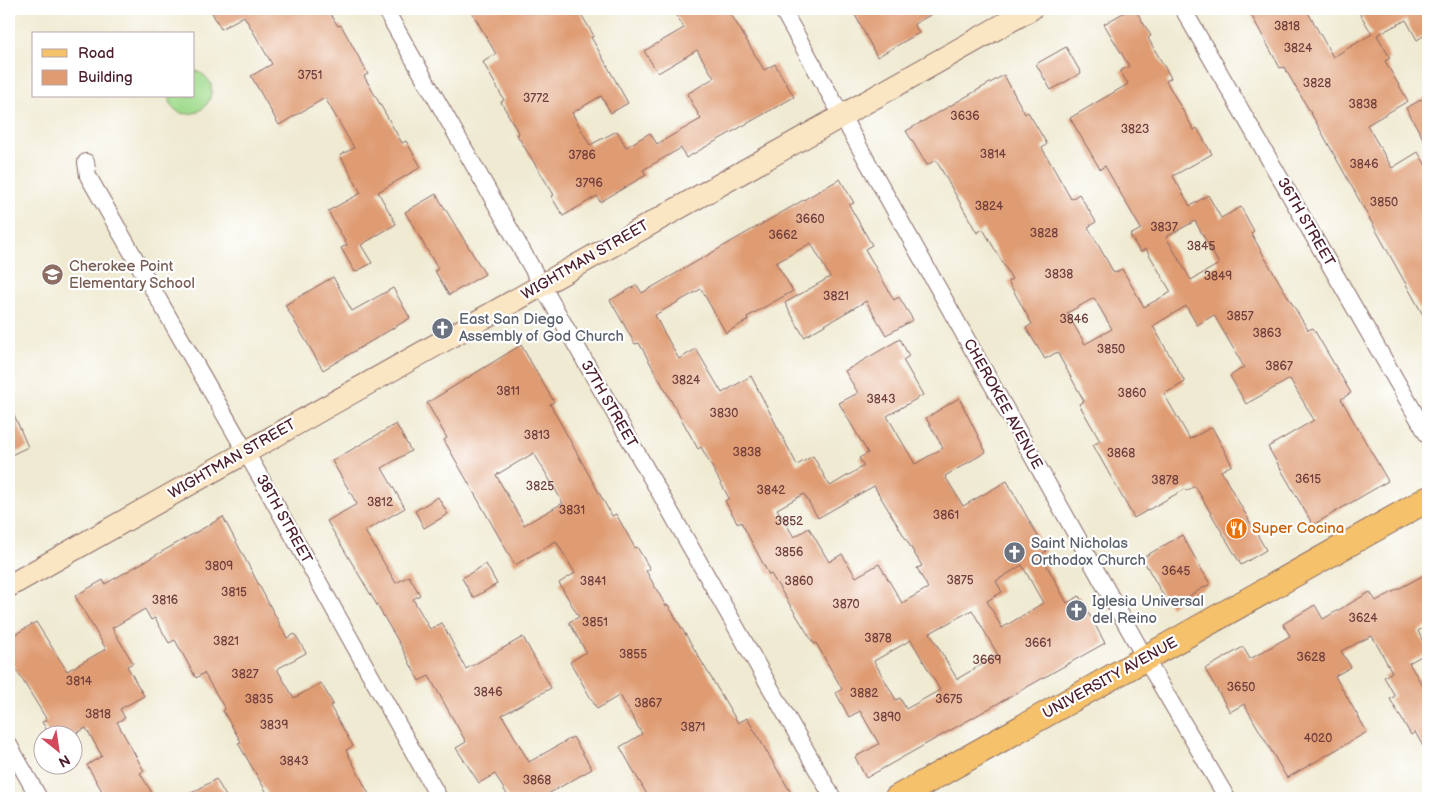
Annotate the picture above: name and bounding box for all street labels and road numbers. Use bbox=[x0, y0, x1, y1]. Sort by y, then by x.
street label: 36TH STREET bbox=[1273, 174, 1339, 270]
street label: WIGHTMAN STREET bbox=[518, 216, 652, 304]
street label: CHEROKEE AVENUE bbox=[959, 335, 1047, 473]
street label: 37TH STREET bbox=[576, 357, 642, 451]
street label: WIGHTMAN STREET bbox=[165, 415, 299, 503]
street label: 38TH STREET bbox=[252, 471, 316, 567]
street label: UNIVERSITY AVENUE bbox=[1039, 633, 1181, 723]

